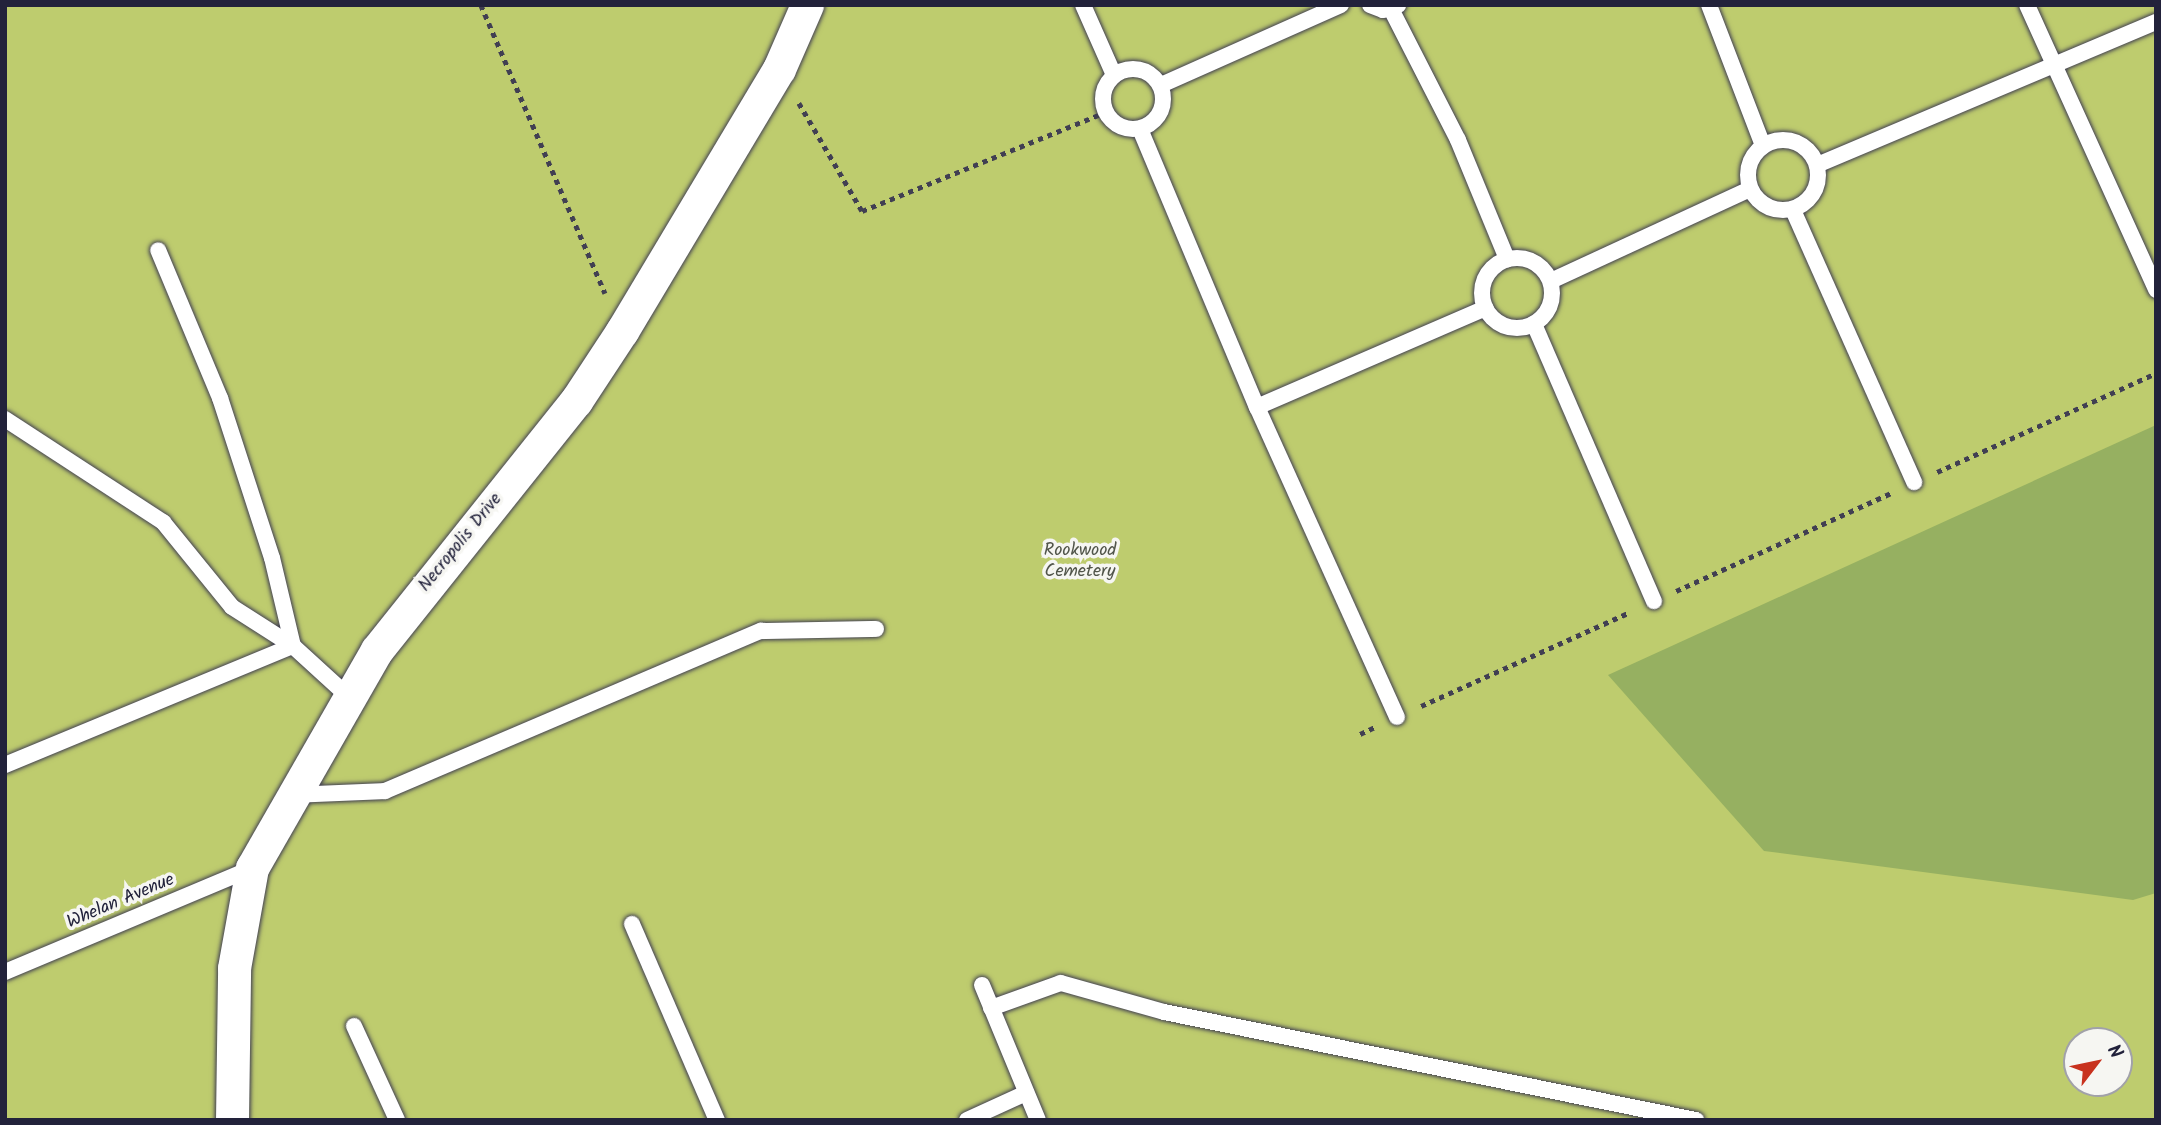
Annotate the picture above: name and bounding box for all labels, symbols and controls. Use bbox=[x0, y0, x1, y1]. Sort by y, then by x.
street label: Necropolis Drive bbox=[415, 489, 507, 597]
park label: Rookwood Cemetery bbox=[1044, 541, 1116, 584]
street label: Whelan Avenue bbox=[64, 870, 178, 934]
north arrow bbox=[2063, 1027, 2133, 1097]
text: N bbox=[2098, 1039, 2130, 1065]

